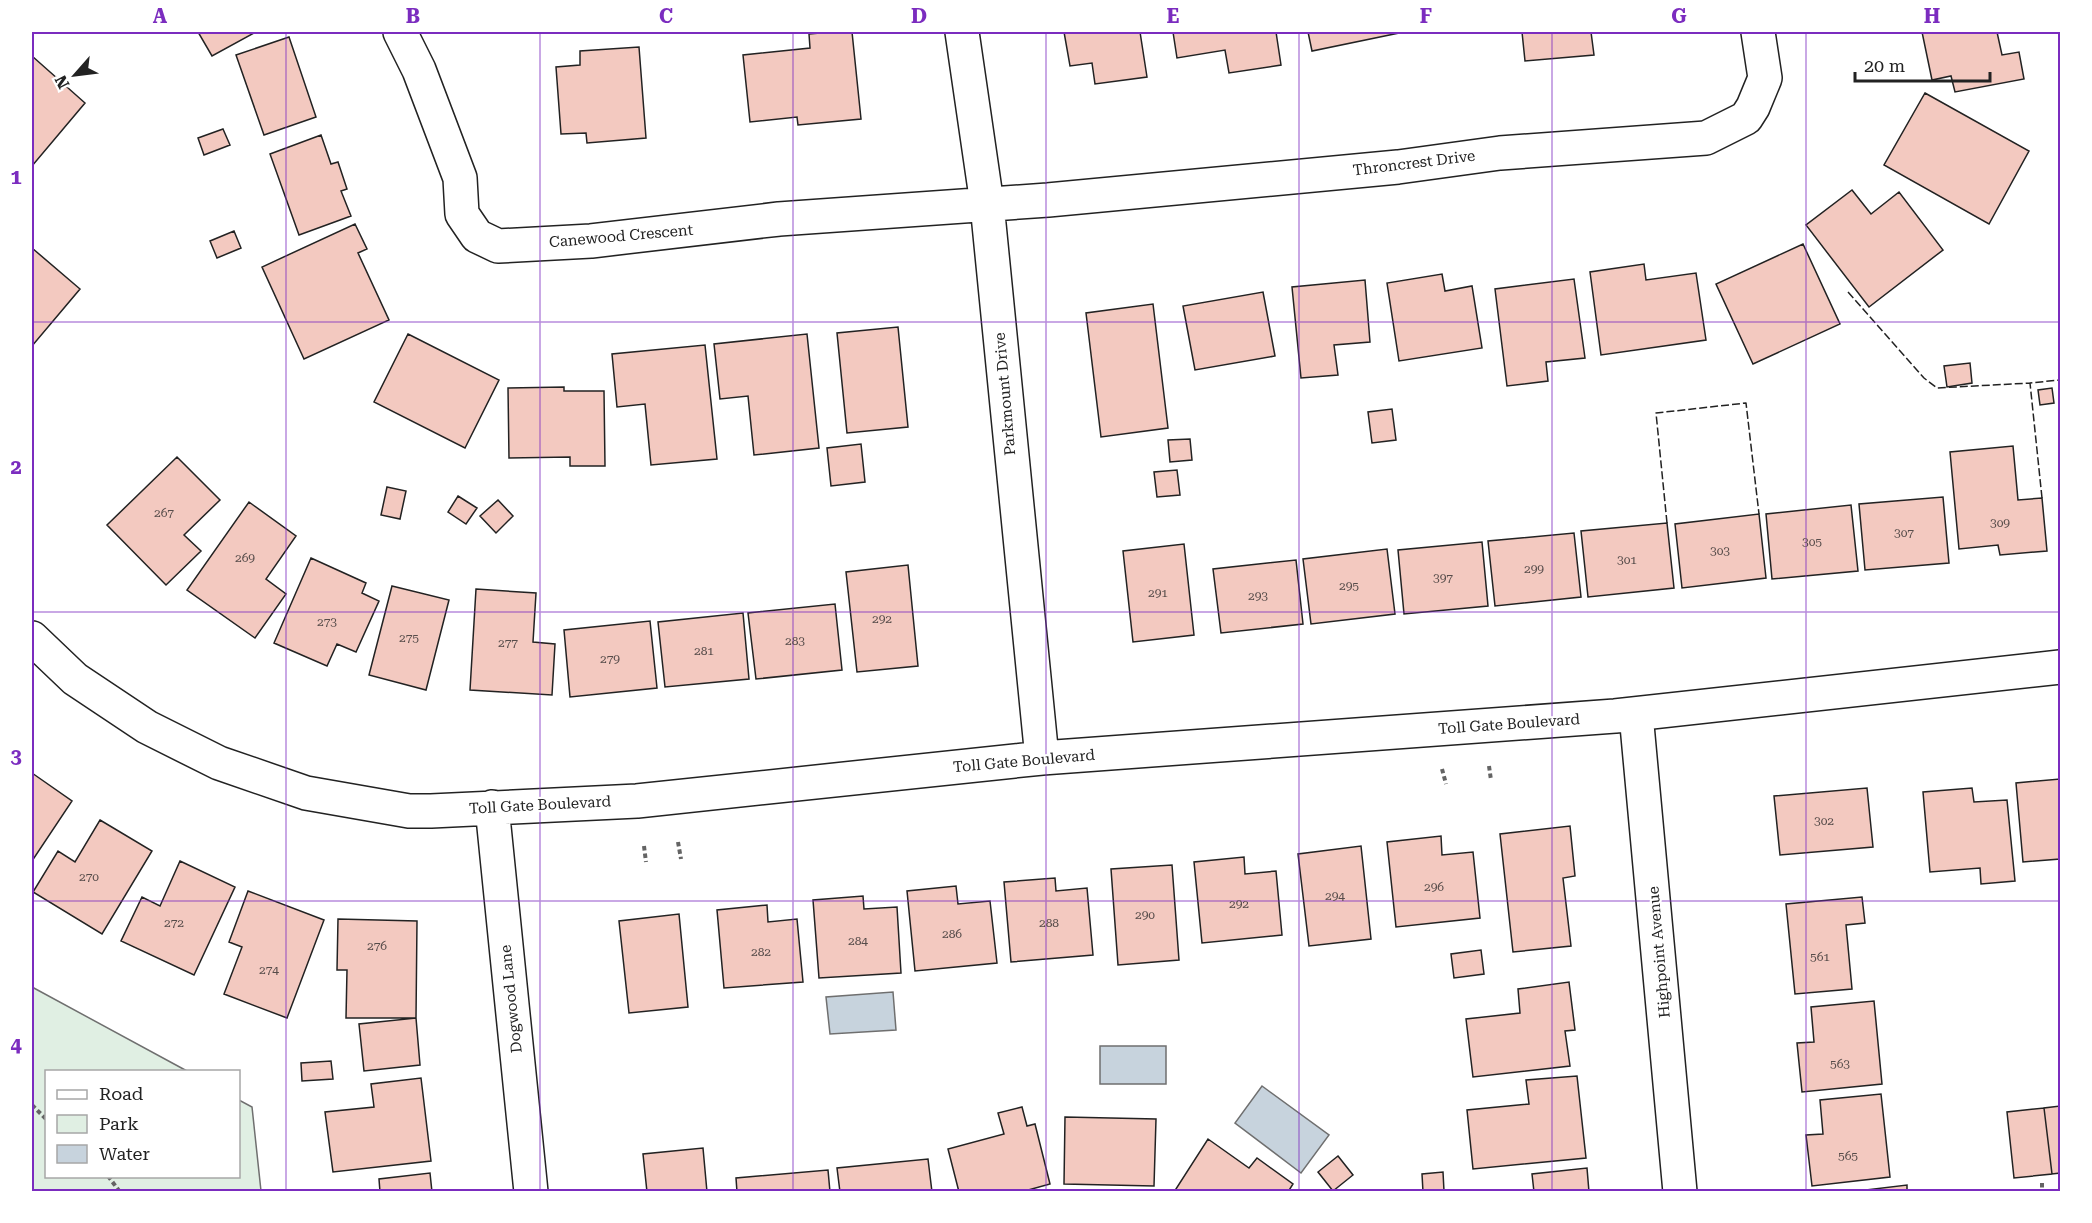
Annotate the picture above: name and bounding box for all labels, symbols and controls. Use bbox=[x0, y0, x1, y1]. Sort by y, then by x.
text: A bbox=[153, 4, 168, 28]
text: B bbox=[406, 4, 420, 28]
text: C bbox=[659, 4, 673, 28]
text: D bbox=[911, 4, 927, 28]
text: E bbox=[1167, 4, 1180, 28]
text: F bbox=[1420, 4, 1432, 28]
text: G bbox=[1671, 4, 1687, 28]
text: H bbox=[1924, 4, 1940, 28]
north arrow bbox=[45, 45, 105, 105]
scale bar bbox=[1855, 45, 1990, 83]
text: 20 m bbox=[1864, 55, 1905, 76]
text: N bbox=[51, 72, 73, 92]
street label: Throncrest Drive bbox=[1352, 147, 1476, 179]
text: 1 bbox=[10, 165, 22, 189]
street label: Canewood Crescent bbox=[548, 221, 694, 251]
street label: Parkmount Drive bbox=[991, 332, 1019, 456]
text: 2 bbox=[10, 455, 22, 479]
house number: 267 bbox=[154, 506, 174, 520]
house number: 309 bbox=[1990, 516, 2010, 530]
house number: 307 bbox=[1894, 526, 1914, 540]
house number: 305 bbox=[1802, 535, 1822, 549]
house number: 303 bbox=[1710, 544, 1730, 558]
house number: 269 bbox=[235, 551, 255, 565]
house number: 301 bbox=[1617, 553, 1637, 567]
house number: 299 bbox=[1524, 562, 1544, 576]
house number: 397 bbox=[1433, 571, 1453, 585]
house number: 295 bbox=[1339, 579, 1359, 593]
house number: 291 bbox=[1148, 586, 1168, 600]
house number: 293 bbox=[1248, 589, 1268, 603]
house number: 292 bbox=[872, 612, 892, 626]
house number: 273 bbox=[317, 615, 337, 629]
house number: 275 bbox=[399, 631, 419, 645]
house number: 283 bbox=[785, 634, 805, 648]
house number: 277 bbox=[498, 636, 518, 650]
house number: 281 bbox=[694, 644, 714, 658]
house number: 279 bbox=[600, 652, 620, 666]
street label: Toll Gate Boulevard bbox=[1437, 710, 1581, 738]
text: 3 bbox=[10, 744, 22, 768]
street label: Toll Gate Boulevard bbox=[952, 746, 1096, 776]
street label: Toll Gate Boulevard bbox=[469, 792, 612, 818]
house number: 302 bbox=[1814, 814, 1834, 828]
house number: 270 bbox=[79, 870, 99, 884]
house number: 296 bbox=[1424, 880, 1444, 894]
street label: Highpoint Avenue bbox=[1644, 885, 1674, 1019]
house number: 294 bbox=[1325, 889, 1345, 903]
house number: 292 bbox=[1229, 897, 1249, 911]
house number: 290 bbox=[1135, 908, 1155, 922]
house number: 272 bbox=[164, 916, 184, 930]
house number: 288 bbox=[1039, 916, 1059, 930]
house number: 286 bbox=[942, 927, 962, 941]
house number: 284 bbox=[848, 934, 868, 948]
house number: 276 bbox=[367, 939, 387, 953]
street label: Dogwood Lane bbox=[496, 944, 526, 1054]
house number: 282 bbox=[751, 945, 771, 959]
house number: 561 bbox=[1810, 950, 1830, 964]
house number: 274 bbox=[259, 963, 279, 977]
text: 4 bbox=[10, 1033, 22, 1057]
house number: 563 bbox=[1830, 1057, 1850, 1071]
legend bbox=[45, 1070, 240, 1178]
text: Road bbox=[99, 1083, 144, 1104]
text: Park bbox=[99, 1113, 139, 1134]
text: Water bbox=[99, 1143, 150, 1164]
house number: 565 bbox=[1838, 1149, 1858, 1163]

